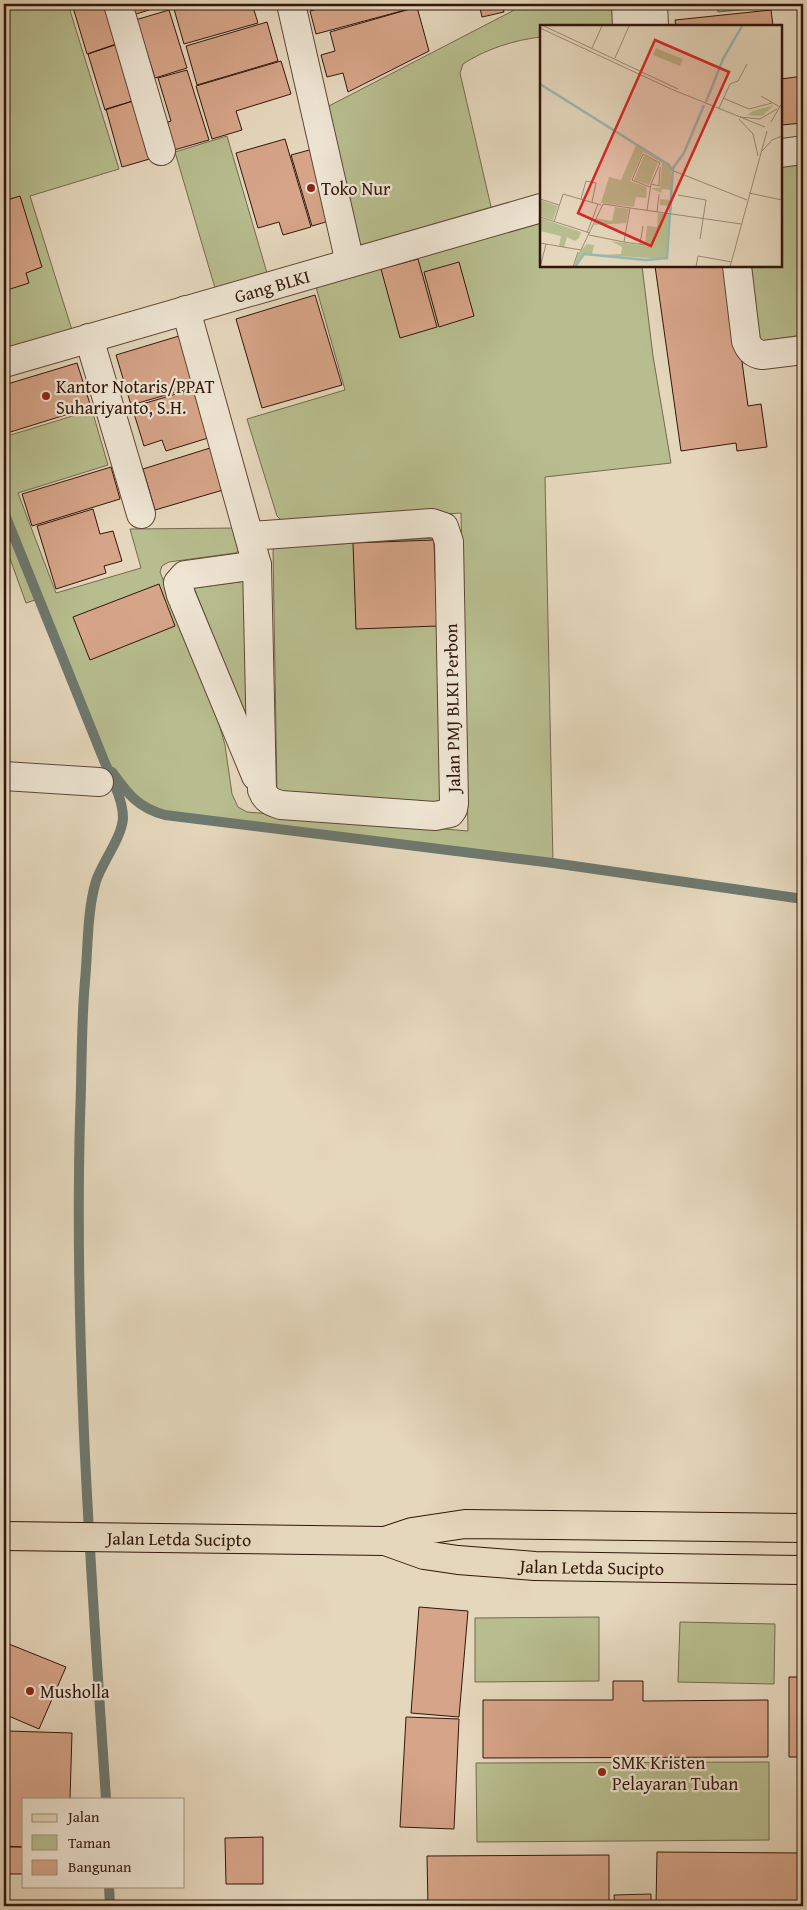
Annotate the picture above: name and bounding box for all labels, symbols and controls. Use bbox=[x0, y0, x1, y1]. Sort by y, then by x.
inset map bbox=[540, 25, 782, 268]
place label: Toko Nur bbox=[321, 175, 391, 202]
marker: Toko Nur bbox=[305, 182, 317, 194]
street label: Gang BLKI bbox=[231, 262, 313, 309]
place label: Kantor Notaris/PPAT Suhariyanto, S.H. bbox=[56, 373, 215, 421]
marker: Kantor Notaris/PPAT Suhariyanto, S.H. bbox=[40, 390, 52, 402]
street label: Jalan PMJ BLKI Perbon bbox=[437, 623, 467, 795]
street label: Jalan Letda Sucipto bbox=[105, 1524, 251, 1553]
street label: Jalan Letda Sucipto bbox=[517, 1551, 664, 1581]
place label: Musholla bbox=[40, 1678, 110, 1705]
marker: Musholla bbox=[24, 1685, 36, 1697]
place label: SMK Kristen Pelayaran Tuban bbox=[612, 1749, 738, 1797]
marker: SMK Kristen Pelayaran Tuban bbox=[596, 1766, 608, 1778]
legend bbox=[22, 1798, 185, 1888]
text: Jalan bbox=[66, 1806, 100, 1827]
text: Taman bbox=[68, 1832, 111, 1853]
text: Bangunan bbox=[68, 1856, 132, 1877]

